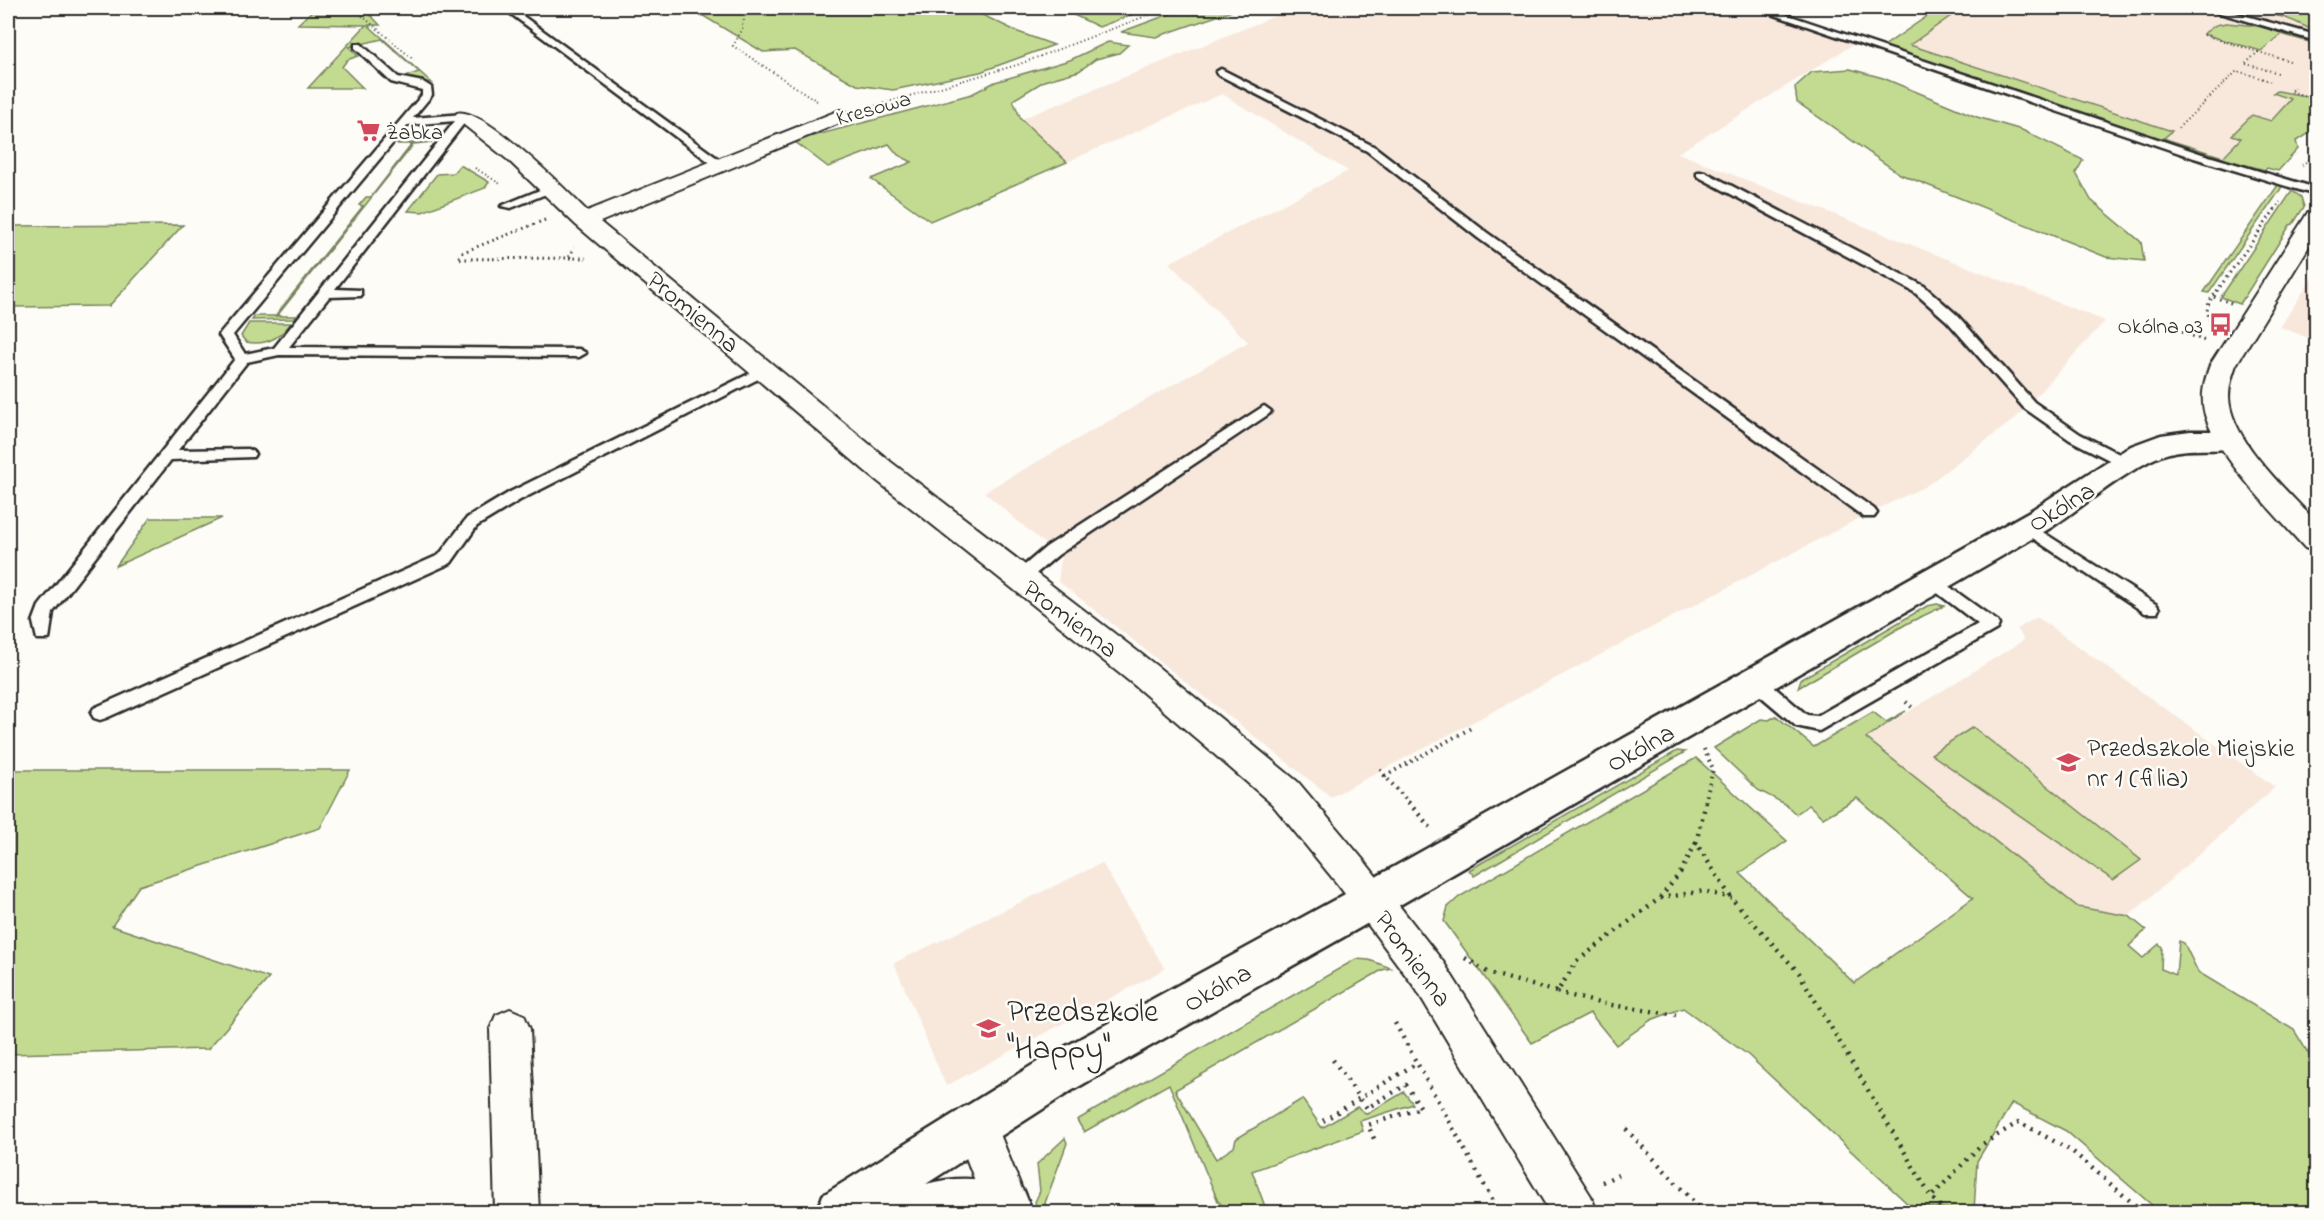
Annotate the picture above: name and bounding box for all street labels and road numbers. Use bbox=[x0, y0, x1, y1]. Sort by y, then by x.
street label: Kresowa bbox=[833, 84, 915, 136]
street label: Promienna bbox=[637, 263, 747, 364]
street label: Okólna bbox=[2022, 473, 2103, 544]
street label: Promienna bbox=[1013, 572, 1125, 669]
street label: Okólna bbox=[1601, 715, 1682, 784]
street label: Promienna bbox=[1364, 904, 1460, 1016]
street label: Okólna bbox=[1178, 955, 1259, 1024]

